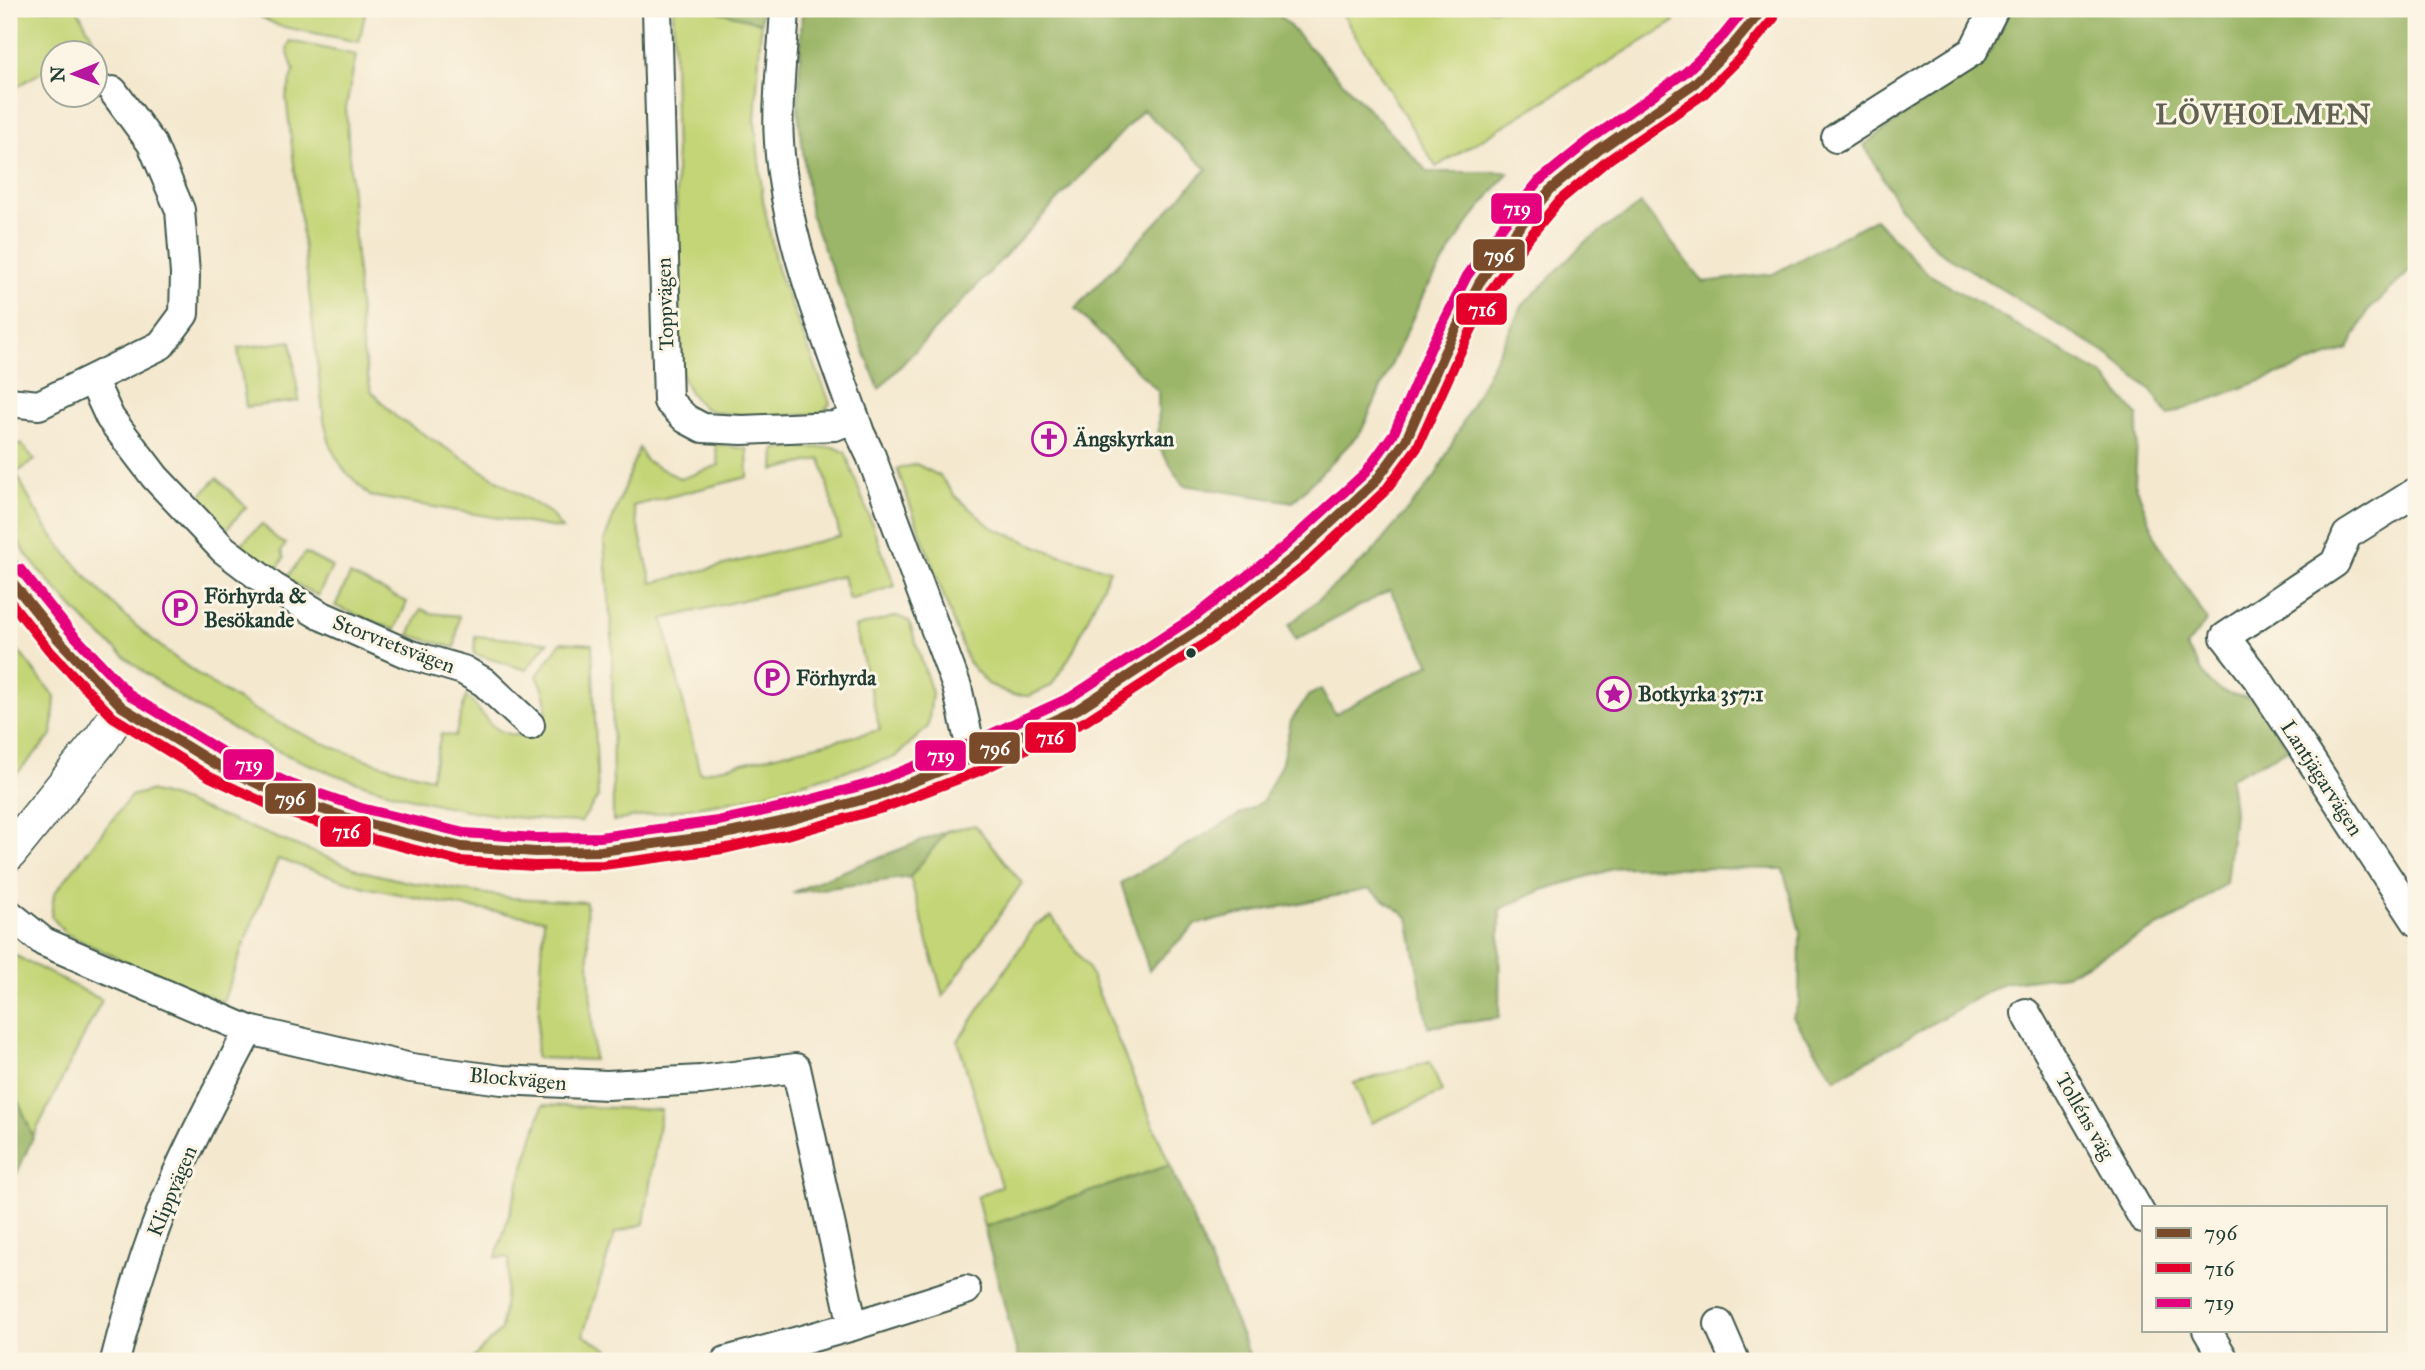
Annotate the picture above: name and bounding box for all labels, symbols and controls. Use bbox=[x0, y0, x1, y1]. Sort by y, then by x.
north arrow bbox=[38, 38, 108, 108]
text: N bbox=[46, 66, 69, 83]
district label: LÖVHOLMEN bbox=[2155, 97, 2373, 132]
line badge: 719 bbox=[1490, 192, 1543, 225]
text: 719 bbox=[1503, 197, 1531, 221]
line badge: 796 bbox=[1472, 238, 1526, 272]
text: 796 bbox=[1484, 244, 1515, 268]
street label: Toppvägen bbox=[650, 257, 680, 351]
line badge: 716 bbox=[1455, 292, 1508, 326]
text: 716 bbox=[1468, 298, 1497, 321]
church icon: Ängskyrkan bbox=[1030, 420, 1068, 458]
place label: Ängskyrkan bbox=[1072, 426, 1175, 452]
place label: Förhyrda & Besökande bbox=[204, 583, 307, 633]
parking icon: Förhyrda & Besökande bbox=[161, 589, 199, 627]
street label: Storvretsvägen bbox=[329, 609, 459, 679]
unlabelled marker bbox=[1184, 646, 1198, 660]
parking icon: Förhyrda bbox=[753, 659, 791, 697]
place label: Förhyrda bbox=[796, 665, 877, 691]
place icon: Botkyrka 357:1 bbox=[1595, 675, 1633, 713]
place label: Botkyrka 357:1 bbox=[1638, 681, 1763, 707]
street label: Lantjägarvägen bbox=[2275, 715, 2369, 841]
line badge: 716 bbox=[1024, 721, 1077, 754]
text: 716 bbox=[1036, 726, 1065, 749]
line badge: 796 bbox=[968, 731, 1021, 765]
text: 796 bbox=[980, 737, 1011, 761]
line badge: 719 bbox=[914, 739, 967, 772]
text: 719 bbox=[927, 744, 955, 768]
line badge: 719 bbox=[222, 748, 275, 781]
text: 719 bbox=[235, 753, 263, 777]
line badge: 796 bbox=[264, 782, 317, 815]
text: 796 bbox=[275, 787, 306, 811]
line badge: 716 bbox=[319, 815, 372, 848]
text: 716 bbox=[332, 820, 361, 843]
street label: Blockvägen bbox=[468, 1062, 568, 1096]
street label: Tolléns väg bbox=[2050, 1068, 2120, 1164]
street label: Klippvägen bbox=[141, 1142, 203, 1240]
legend bbox=[2142, 1206, 2386, 1332]
text: 796 bbox=[2204, 1220, 2238, 1246]
text: 716 bbox=[2204, 1256, 2235, 1282]
text: 719 bbox=[2204, 1290, 2235, 1316]

